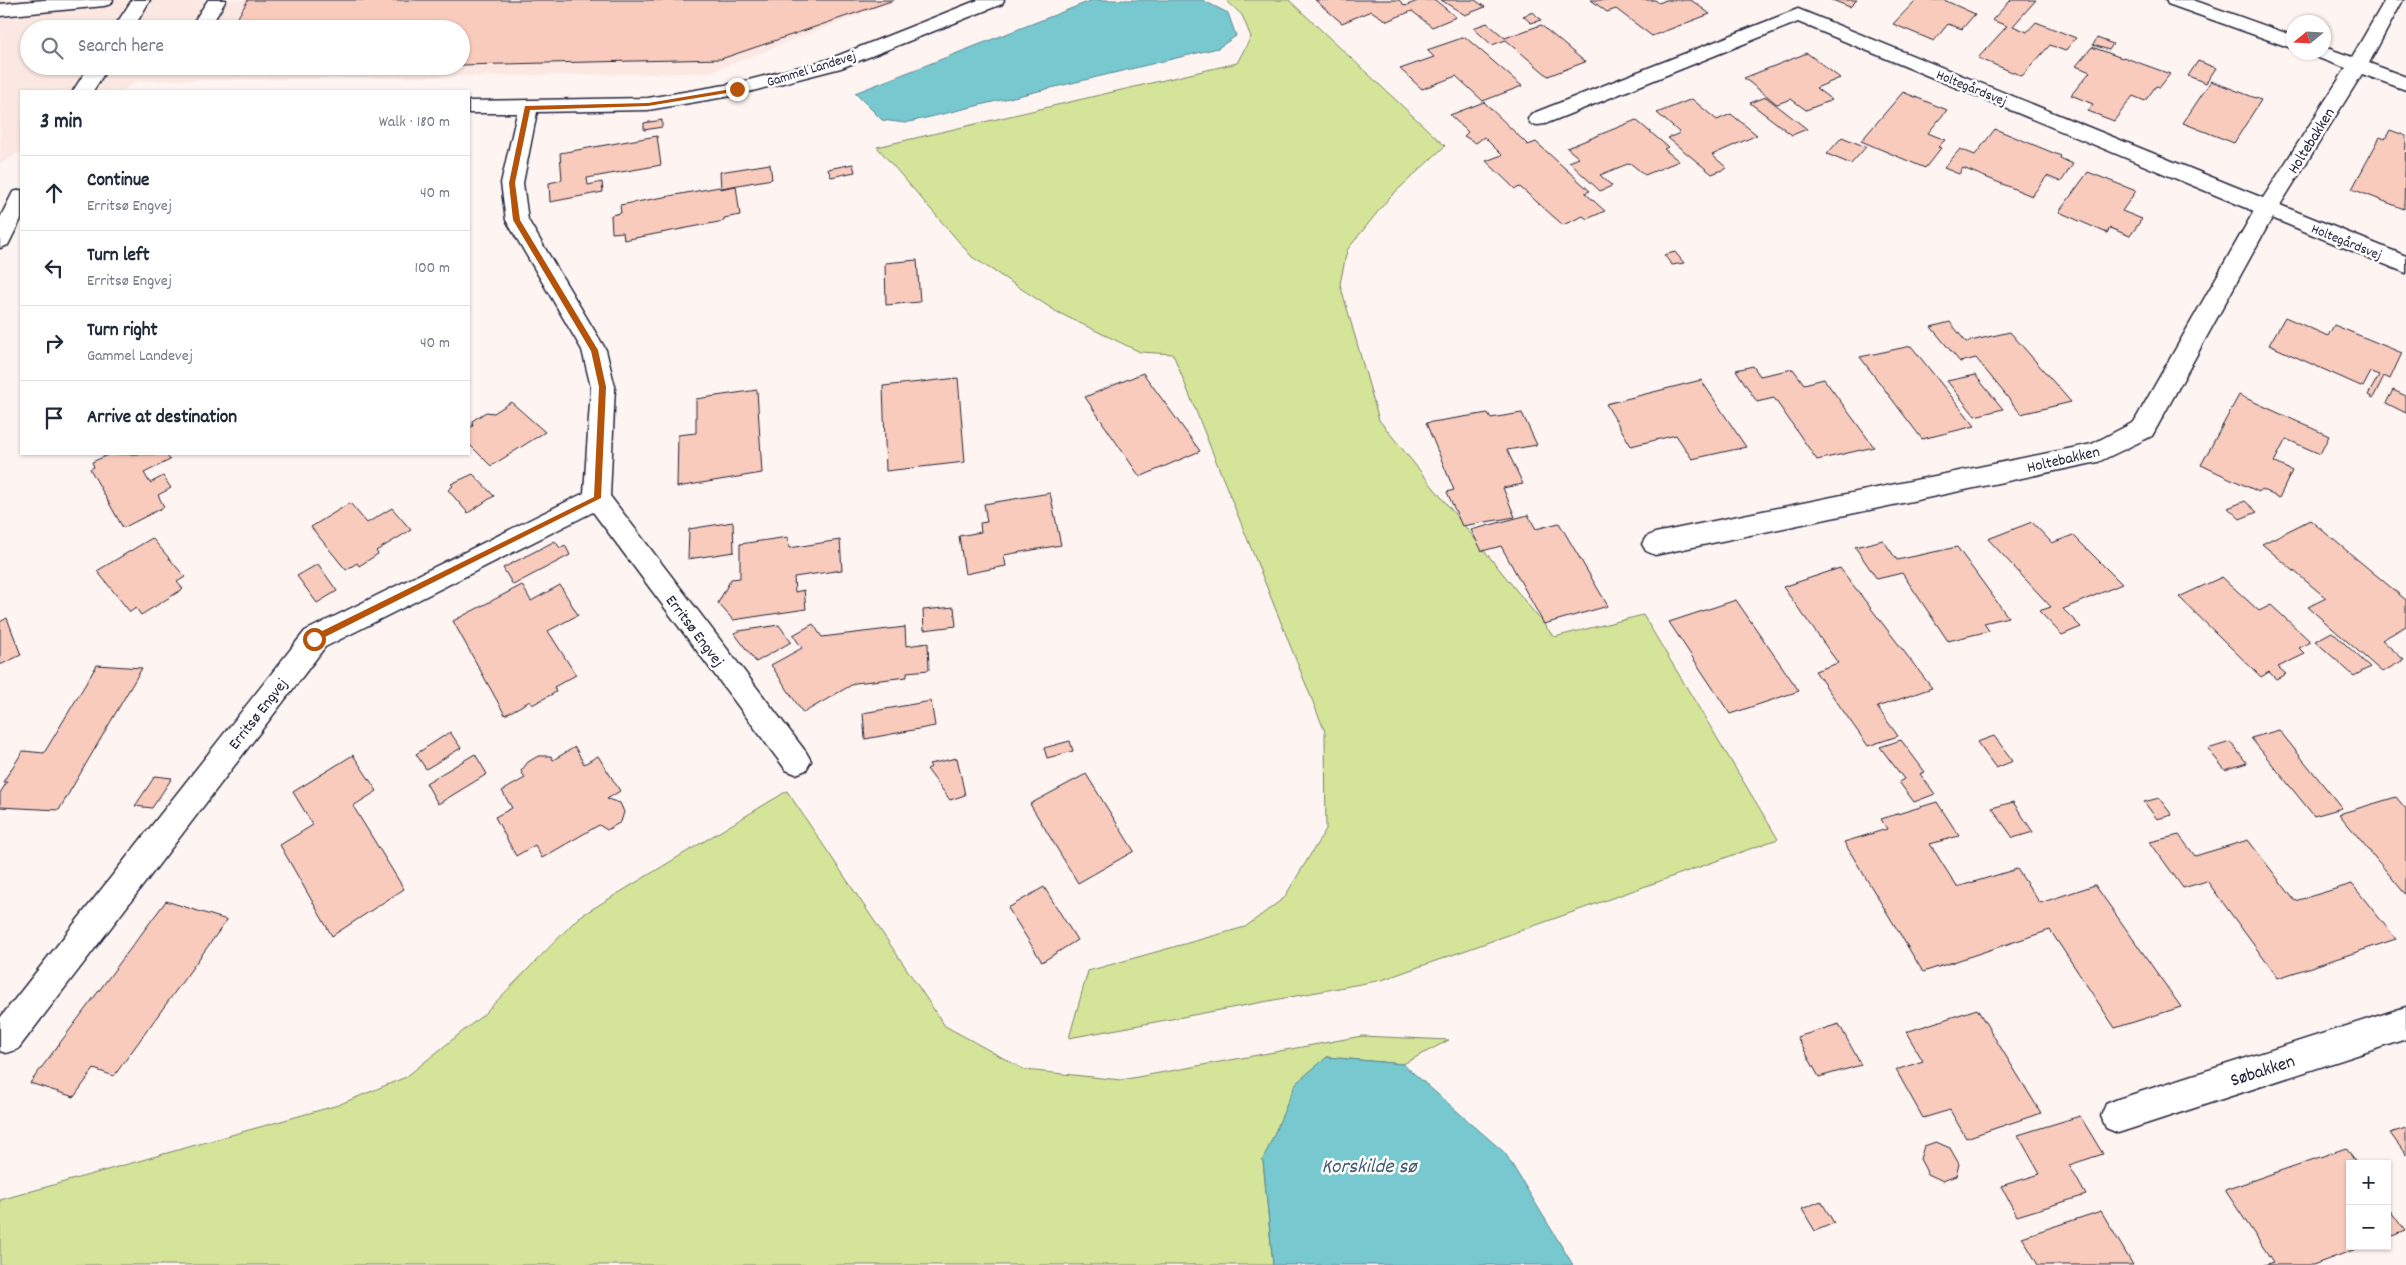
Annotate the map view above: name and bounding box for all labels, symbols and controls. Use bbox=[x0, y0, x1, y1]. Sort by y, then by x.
north arrow bbox=[2286, 15, 2331, 60]
search box bbox=[20, 20, 470, 75]
icon: search bbox=[38, 34, 66, 62]
text: Search here bbox=[78, 34, 164, 61]
street label: Gammel Landevej bbox=[764, 47, 859, 93]
street label: Holtegårdsvej bbox=[1933, 66, 2010, 112]
route end bbox=[726, 78, 749, 101]
street label: Holtebakken bbox=[2283, 104, 2341, 179]
text: 3 min bbox=[40, 108, 82, 138]
text: Walk · 180 m bbox=[379, 111, 450, 134]
text: Continue bbox=[87, 168, 149, 195]
icon: ahead bbox=[40, 179, 68, 207]
text: 40 m bbox=[420, 182, 450, 205]
text: Erritsø Engvej bbox=[87, 195, 172, 218]
street label: Holtegårdsvej bbox=[2308, 220, 2385, 266]
text: Turn left bbox=[87, 243, 150, 270]
icon: left bbox=[40, 254, 68, 282]
text: 100 m bbox=[414, 257, 450, 280]
text: Erritsø Engvej bbox=[87, 270, 172, 293]
text: Turn right bbox=[87, 318, 158, 345]
icon: right bbox=[40, 329, 68, 357]
text: 40 m bbox=[420, 332, 450, 355]
text: Gammel Landevej bbox=[87, 345, 193, 368]
icon: arrive bbox=[40, 404, 68, 432]
text: Arrive at destination bbox=[87, 405, 237, 432]
street label: Holtebakken bbox=[2025, 441, 2102, 480]
street label: Erritsø Engvej bbox=[659, 591, 729, 672]
route start bbox=[303, 628, 326, 651]
street label: Erritsø Engvej bbox=[224, 674, 294, 755]
street label: Søbakken bbox=[2227, 1049, 2299, 1095]
water label: Korskilde sø bbox=[1321, 1153, 1418, 1183]
map controls bbox=[2346, 1160, 2391, 1250]
button: + bbox=[2346, 1160, 2391, 1205]
button: − bbox=[2346, 1205, 2391, 1250]

